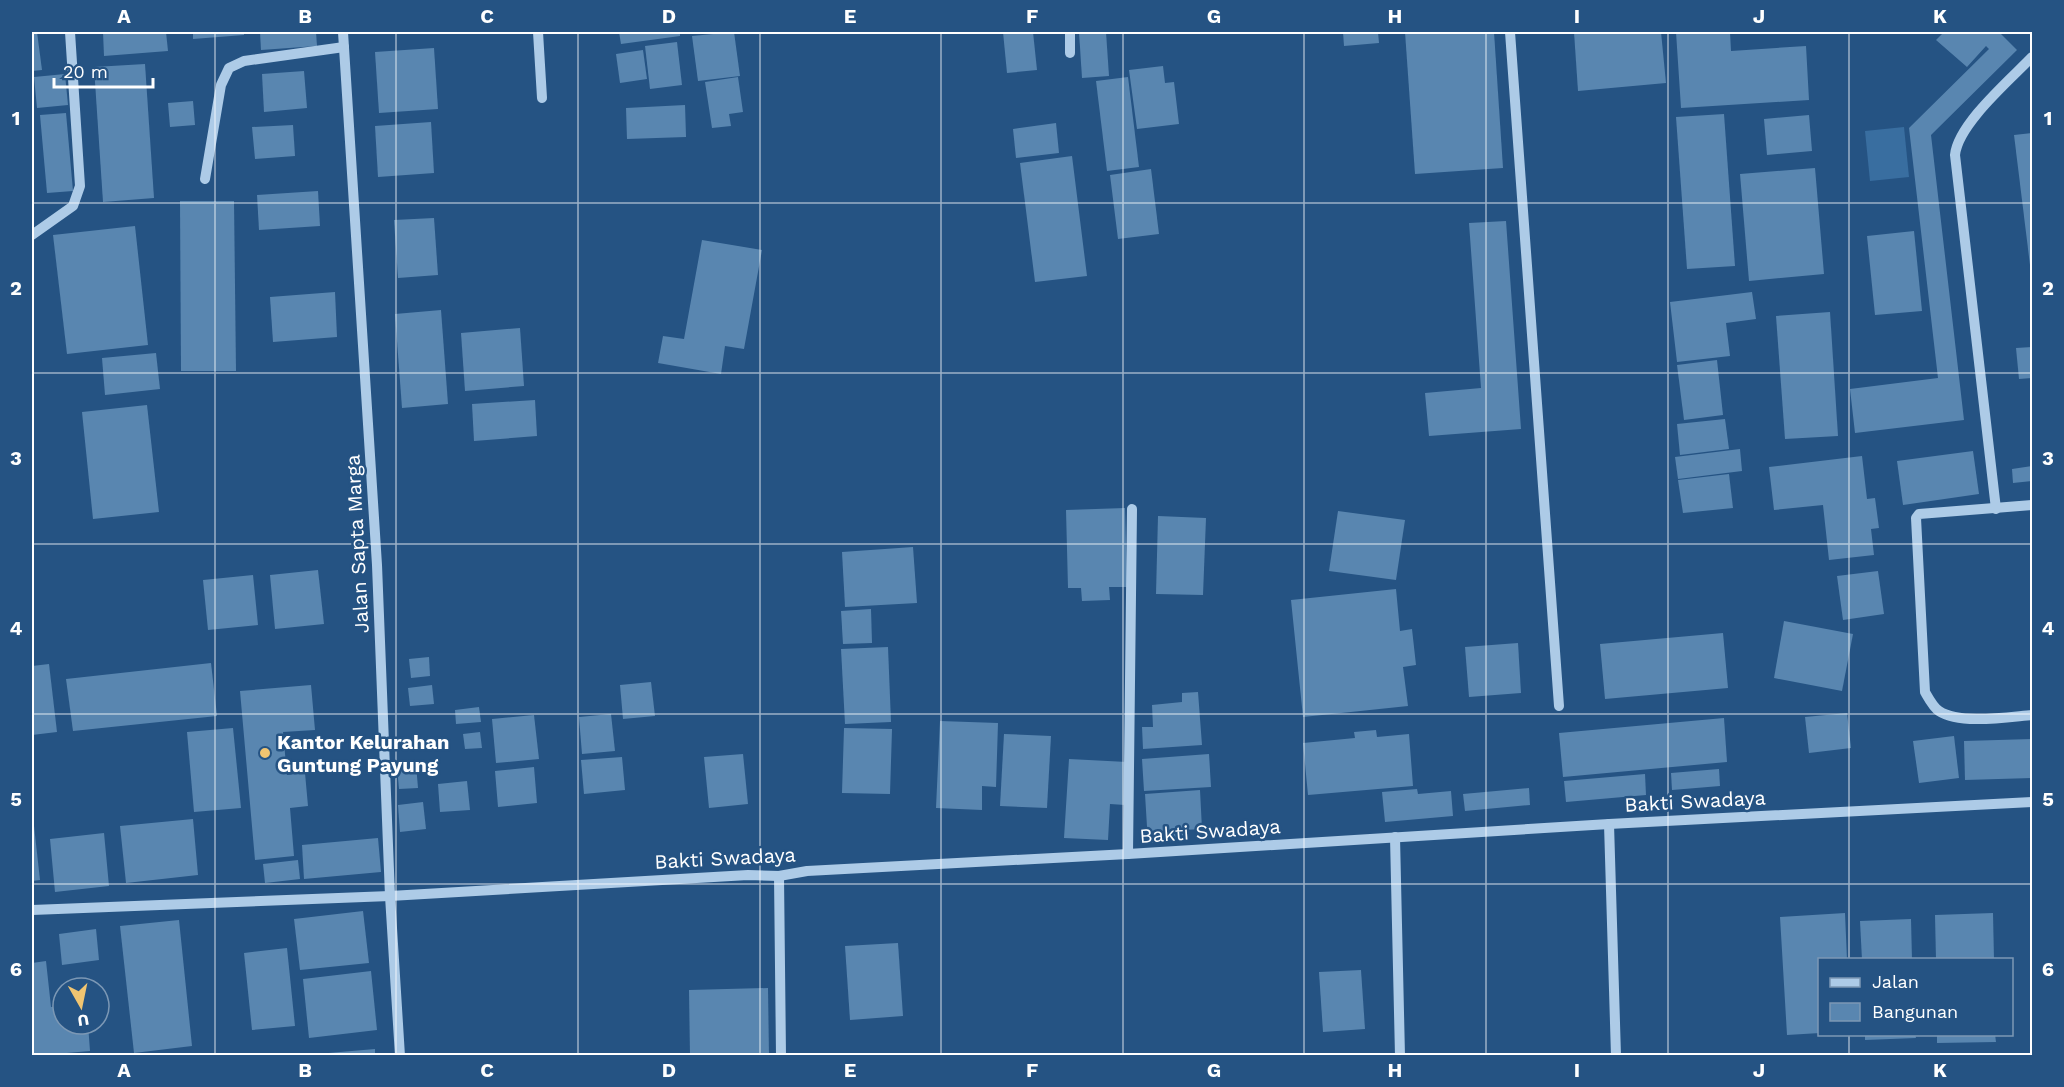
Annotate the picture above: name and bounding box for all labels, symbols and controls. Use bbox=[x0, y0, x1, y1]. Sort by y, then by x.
text: A bbox=[117, 4, 131, 28]
text: B bbox=[298, 4, 312, 28]
text: C bbox=[480, 4, 494, 28]
text: D bbox=[662, 4, 676, 28]
text: E bbox=[844, 4, 856, 28]
text: F bbox=[1026, 4, 1038, 28]
text: G bbox=[1207, 4, 1221, 28]
text: H bbox=[1388, 4, 1402, 28]
text: I bbox=[1574, 4, 1580, 28]
text: J bbox=[1753, 4, 1765, 28]
text: K bbox=[1933, 4, 1947, 28]
scale bar bbox=[54, 51, 153, 89]
text: 20 m bbox=[63, 61, 108, 82]
text: 1 bbox=[12, 106, 20, 130]
text: 1 bbox=[2044, 106, 2052, 130]
text: 2 bbox=[10, 276, 22, 300]
text: 2 bbox=[2042, 276, 2054, 300]
text: 3 bbox=[10, 446, 22, 470]
text: 3 bbox=[2042, 446, 2054, 470]
street label: Jalan Sapta Marga bbox=[340, 454, 374, 634]
text: 4 bbox=[10, 616, 23, 640]
text: 4 bbox=[2042, 616, 2055, 640]
place label: Kantor Kelurahan Guntung Payung bbox=[277, 730, 449, 777]
marker: Kantor Kelurahan Guntung Payung bbox=[258, 746, 272, 760]
street label: Bakti Swadaya bbox=[1624, 785, 1766, 817]
text: 5 bbox=[10, 787, 22, 811]
text: 5 bbox=[2042, 787, 2054, 811]
street label: Bakti Swadaya bbox=[1139, 814, 1281, 848]
street label: Bakti Swadaya bbox=[654, 842, 796, 874]
text: 6 bbox=[10, 957, 22, 981]
text: 6 bbox=[2042, 957, 2054, 981]
legend bbox=[1818, 958, 2013, 1036]
text: Jalan bbox=[1872, 971, 1919, 992]
north arrow bbox=[51, 976, 111, 1036]
text: Bangunan bbox=[1872, 1001, 1958, 1022]
text: U bbox=[76, 1010, 90, 1031]
text: A bbox=[117, 1058, 131, 1082]
text: B bbox=[298, 1058, 312, 1082]
text: C bbox=[480, 1058, 494, 1082]
text: D bbox=[662, 1058, 676, 1082]
text: E bbox=[844, 1058, 856, 1082]
text: F bbox=[1026, 1058, 1038, 1082]
text: G bbox=[1207, 1058, 1221, 1082]
text: H bbox=[1388, 1058, 1402, 1082]
text: I bbox=[1574, 1058, 1580, 1082]
text: J bbox=[1753, 1058, 1765, 1082]
text: K bbox=[1933, 1058, 1947, 1082]

